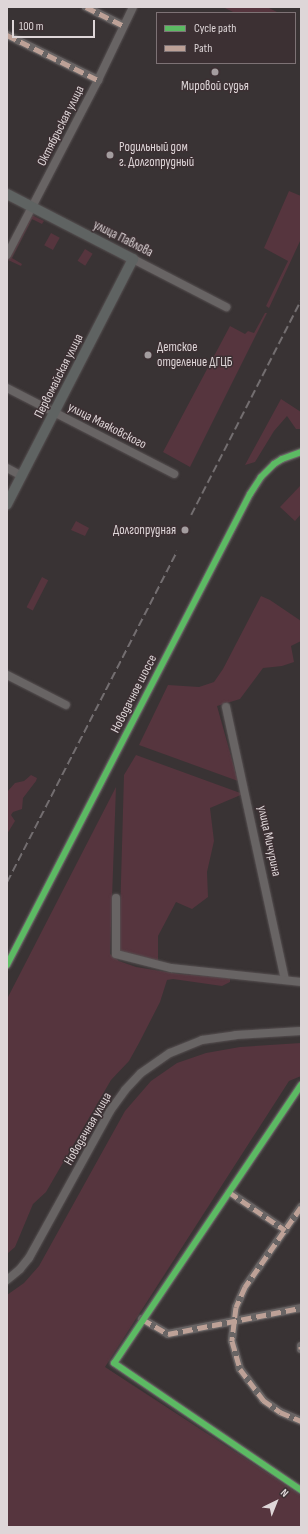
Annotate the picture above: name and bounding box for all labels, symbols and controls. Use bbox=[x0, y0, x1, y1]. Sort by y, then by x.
scale bar bbox=[14, 12, 97, 38]
legend bbox=[156, 12, 296, 64]
text: 100 m bbox=[19, 19, 44, 34]
text: Cycle path bbox=[194, 21, 236, 36]
text: Path bbox=[194, 41, 212, 56]
marker: Мировой судья bbox=[210, 67, 220, 77]
place label: Мировой судья bbox=[181, 78, 249, 94]
street label: Октябрьская улица bbox=[34, 83, 88, 169]
place label: Родильный дом г. Долгопрудный bbox=[119, 140, 194, 171]
marker: Родильный дом г. Долгопрудный bbox=[104, 149, 116, 161]
street label: улица Павлова bbox=[91, 217, 155, 261]
street label: Первомайская улица bbox=[31, 331, 87, 421]
place label: Детское отделение ДГЦБ bbox=[157, 340, 233, 371]
marker: Детское отделение ДГЦБ bbox=[142, 349, 154, 361]
street label: улица Маяковского bbox=[65, 399, 149, 453]
place label: Долгопрудная bbox=[113, 522, 176, 538]
marker: Долгопрудная bbox=[179, 524, 191, 536]
street label: Новодачное шоссе bbox=[108, 652, 160, 736]
street label: улица Мичурина bbox=[254, 804, 284, 878]
street label: Новодачная улица bbox=[61, 1090, 115, 1168]
north arrow bbox=[256, 1482, 296, 1522]
text: N bbox=[278, 1486, 291, 1500]

